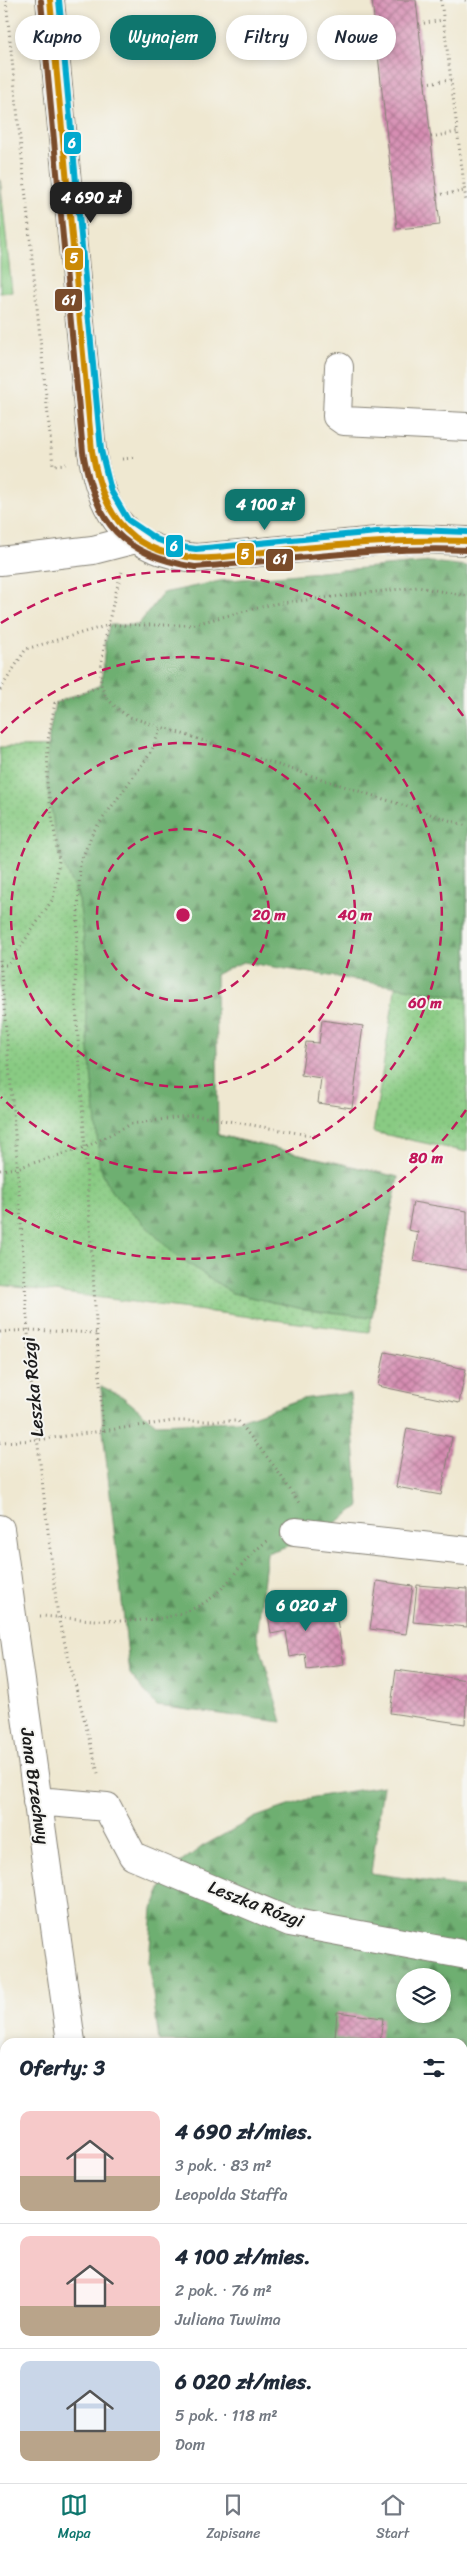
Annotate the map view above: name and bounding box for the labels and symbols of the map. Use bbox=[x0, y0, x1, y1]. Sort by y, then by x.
line badge: 6 bbox=[63, 131, 82, 155]
text: 6 bbox=[67, 131, 76, 156]
pin: 4 690 zł bbox=[39, 182, 143, 224]
text: 5 bbox=[70, 246, 79, 271]
line badge: 5 bbox=[64, 247, 84, 271]
line badge: 61 bbox=[54, 288, 83, 312]
text: 61 bbox=[61, 288, 76, 313]
pin: 4 100 zł bbox=[213, 488, 317, 531]
line badge: 6 bbox=[165, 534, 184, 558]
text: 6 bbox=[169, 534, 178, 559]
line badge: 5 bbox=[236, 542, 255, 566]
text: 5 bbox=[241, 542, 250, 567]
text: 61 bbox=[272, 547, 287, 572]
line badge: 61 bbox=[265, 548, 294, 572]
text: 20 m bbox=[251, 902, 286, 928]
text: 40 m bbox=[337, 902, 373, 928]
centre of rings bbox=[174, 906, 192, 924]
text: 60 m bbox=[407, 990, 442, 1016]
text: 80 m bbox=[408, 1145, 443, 1171]
street label: Leszka Rózgi bbox=[13, 1335, 53, 1438]
pin: 6 020 zł bbox=[254, 1590, 358, 1632]
street label: Jana Brzechwy bbox=[11, 1725, 59, 1847]
street label: Leszka Rózgi bbox=[203, 1871, 310, 1937]

